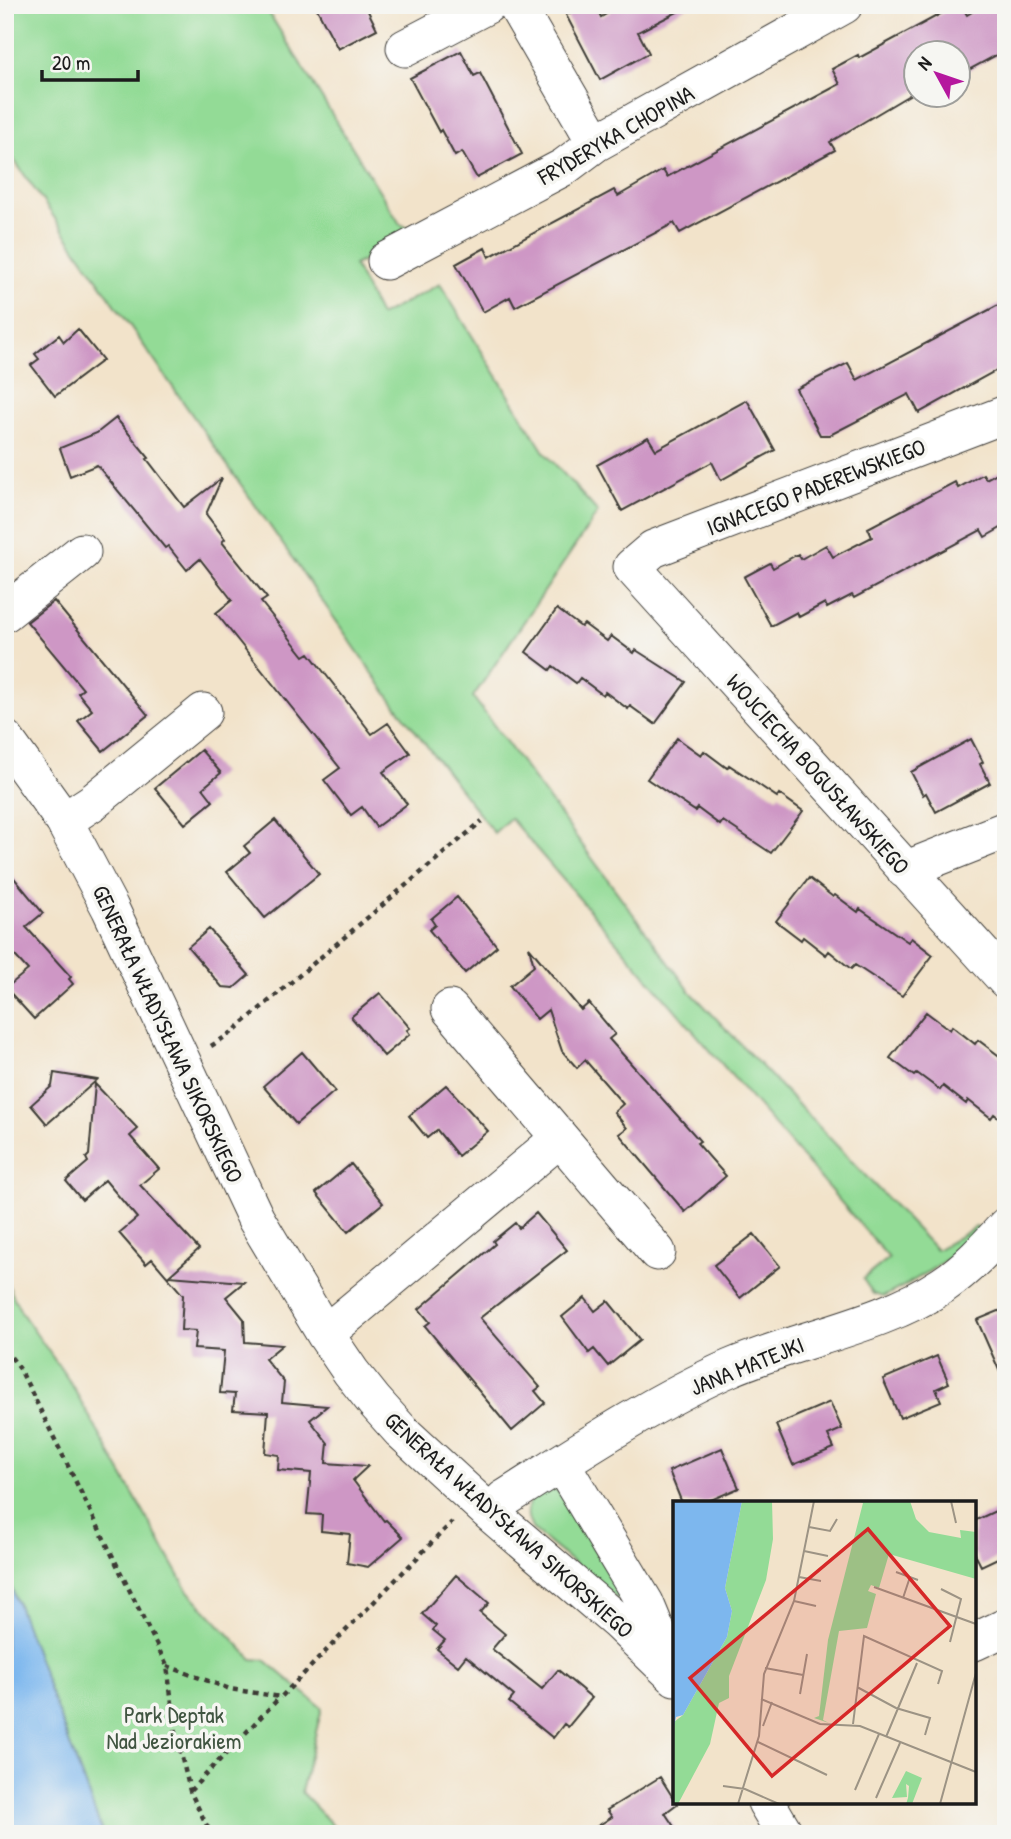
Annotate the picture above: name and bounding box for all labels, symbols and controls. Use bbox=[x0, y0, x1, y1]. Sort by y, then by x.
scale bar bbox=[42, 38, 138, 82]
north arrow bbox=[902, 38, 972, 108]
text: 20 m bbox=[52, 48, 90, 77]
text: N bbox=[911, 51, 937, 75]
street label: FRYDERYKA CHOPINA bbox=[531, 77, 700, 192]
street label: IGNACEGO PADEREWSKIEGO bbox=[702, 431, 930, 543]
street label: WOJCIECHA BOGUSŁAWSKIEGO bbox=[720, 667, 917, 881]
street label: GENERAŁA WŁADYSŁAWA SIKORSKIEGO bbox=[86, 880, 251, 1188]
street label: JANA MATEJKI bbox=[685, 1329, 808, 1402]
street label: GENERAŁA WŁADYSŁAWA SIKORSKIEGO bbox=[378, 1404, 640, 1645]
inset map bbox=[673, 1501, 976, 1804]
park label: Park Deptak Nad Jeziorakiem bbox=[107, 1699, 241, 1756]

